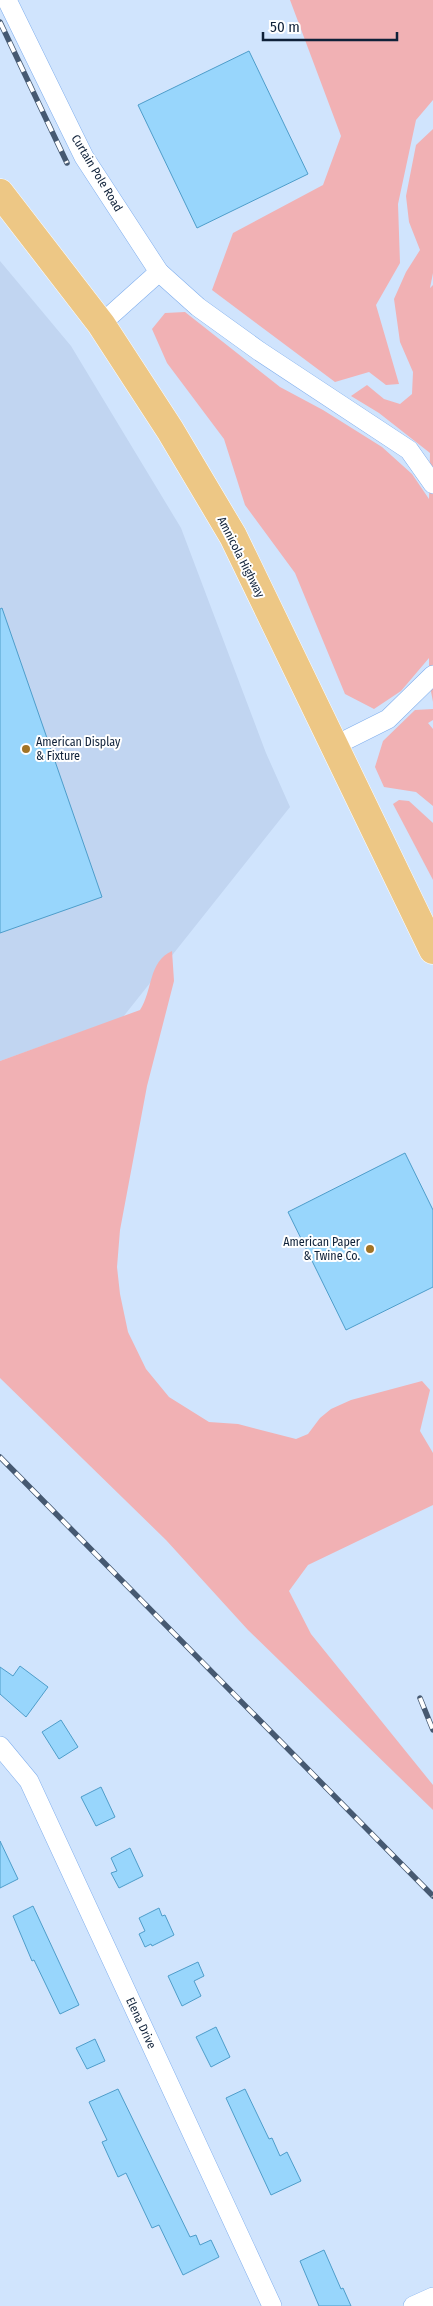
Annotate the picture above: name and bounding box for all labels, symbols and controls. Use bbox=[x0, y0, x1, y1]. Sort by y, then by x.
scale bar bbox=[263, 10, 397, 42]
text: 50 m bbox=[270, 18, 300, 36]
street label: Curtain Pole Road bbox=[69, 132, 125, 214]
street label: Amnicola Highway bbox=[215, 514, 268, 600]
place label: American Display & Fixture bbox=[36, 735, 121, 763]
marker: American Display & Fixture bbox=[20, 743, 32, 755]
place label: American Paper & Twine Co. bbox=[283, 1235, 361, 1263]
marker: American Paper & Twine Co. bbox=[364, 1243, 376, 1255]
street label: Elena Drive bbox=[123, 1995, 159, 2051]

